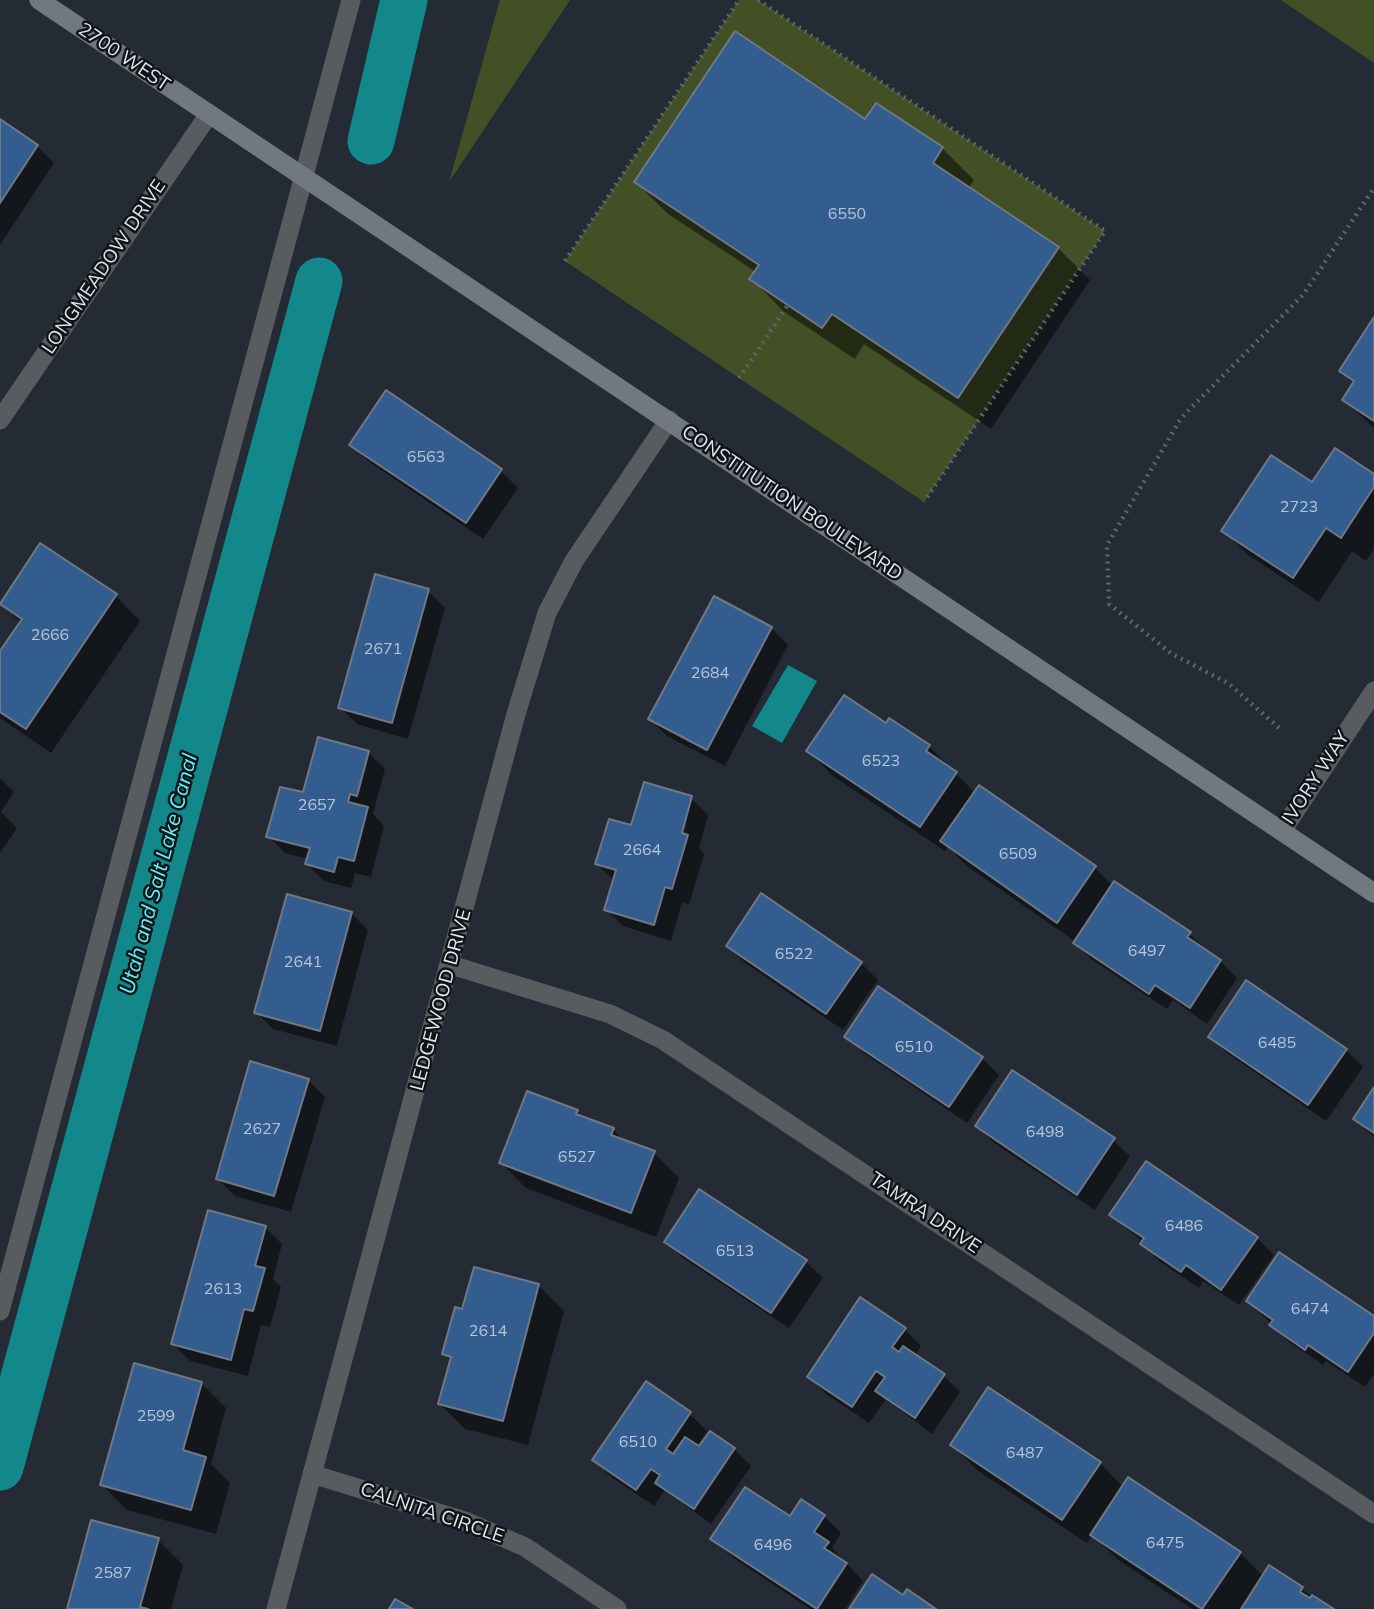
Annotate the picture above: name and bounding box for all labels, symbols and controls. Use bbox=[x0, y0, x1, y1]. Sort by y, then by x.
street label: 2700 WEST bbox=[74, 18, 174, 96]
street label: LONGMEADOW DRIVE bbox=[37, 176, 171, 358]
house number: 6550 bbox=[828, 204, 866, 224]
street label: CONSTITUTION BOULEVARD bbox=[677, 420, 907, 586]
house number: 6563 bbox=[407, 447, 445, 467]
house number: 2723 bbox=[1280, 497, 1318, 517]
house number: 2666 bbox=[31, 625, 69, 645]
house number: 2671 bbox=[364, 639, 402, 659]
house number: 2684 bbox=[691, 663, 729, 683]
street label: IVORY WAY bbox=[1277, 727, 1355, 829]
water label: Utah and Salt Lake Canal bbox=[115, 751, 203, 997]
house number: 6523 bbox=[862, 751, 900, 771]
house number: 2657 bbox=[298, 795, 336, 815]
house number: 2664 bbox=[623, 840, 661, 860]
house number: 6509 bbox=[999, 844, 1037, 864]
street label: LEDGEWOOD DRIVE bbox=[406, 907, 476, 1093]
house number: 6497 bbox=[1128, 941, 1166, 961]
house number: 6522 bbox=[775, 944, 813, 964]
house number: 2641 bbox=[284, 952, 322, 972]
house number: 6485 bbox=[1258, 1033, 1296, 1053]
house number: 6510 bbox=[895, 1037, 933, 1057]
house number: 2627 bbox=[243, 1119, 281, 1139]
house number: 6498 bbox=[1026, 1122, 1064, 1142]
house number: 6527 bbox=[558, 1147, 596, 1167]
street label: TAMRA DRIVE bbox=[865, 1168, 985, 1258]
house number: 6486 bbox=[1165, 1216, 1203, 1236]
house number: 6513 bbox=[716, 1241, 754, 1261]
house number: 2613 bbox=[204, 1279, 242, 1299]
house number: 6474 bbox=[1291, 1299, 1329, 1319]
house number: 2614 bbox=[469, 1321, 507, 1341]
house number: 2599 bbox=[137, 1406, 175, 1426]
house number: 6510 bbox=[619, 1432, 657, 1452]
house number: 6487 bbox=[1006, 1443, 1044, 1463]
street label: CALNITA CIRCLE bbox=[357, 1478, 507, 1548]
house number: 6475 bbox=[1146, 1533, 1184, 1553]
house number: 6496 bbox=[754, 1535, 792, 1555]
house number: 2587 bbox=[94, 1563, 132, 1583]

